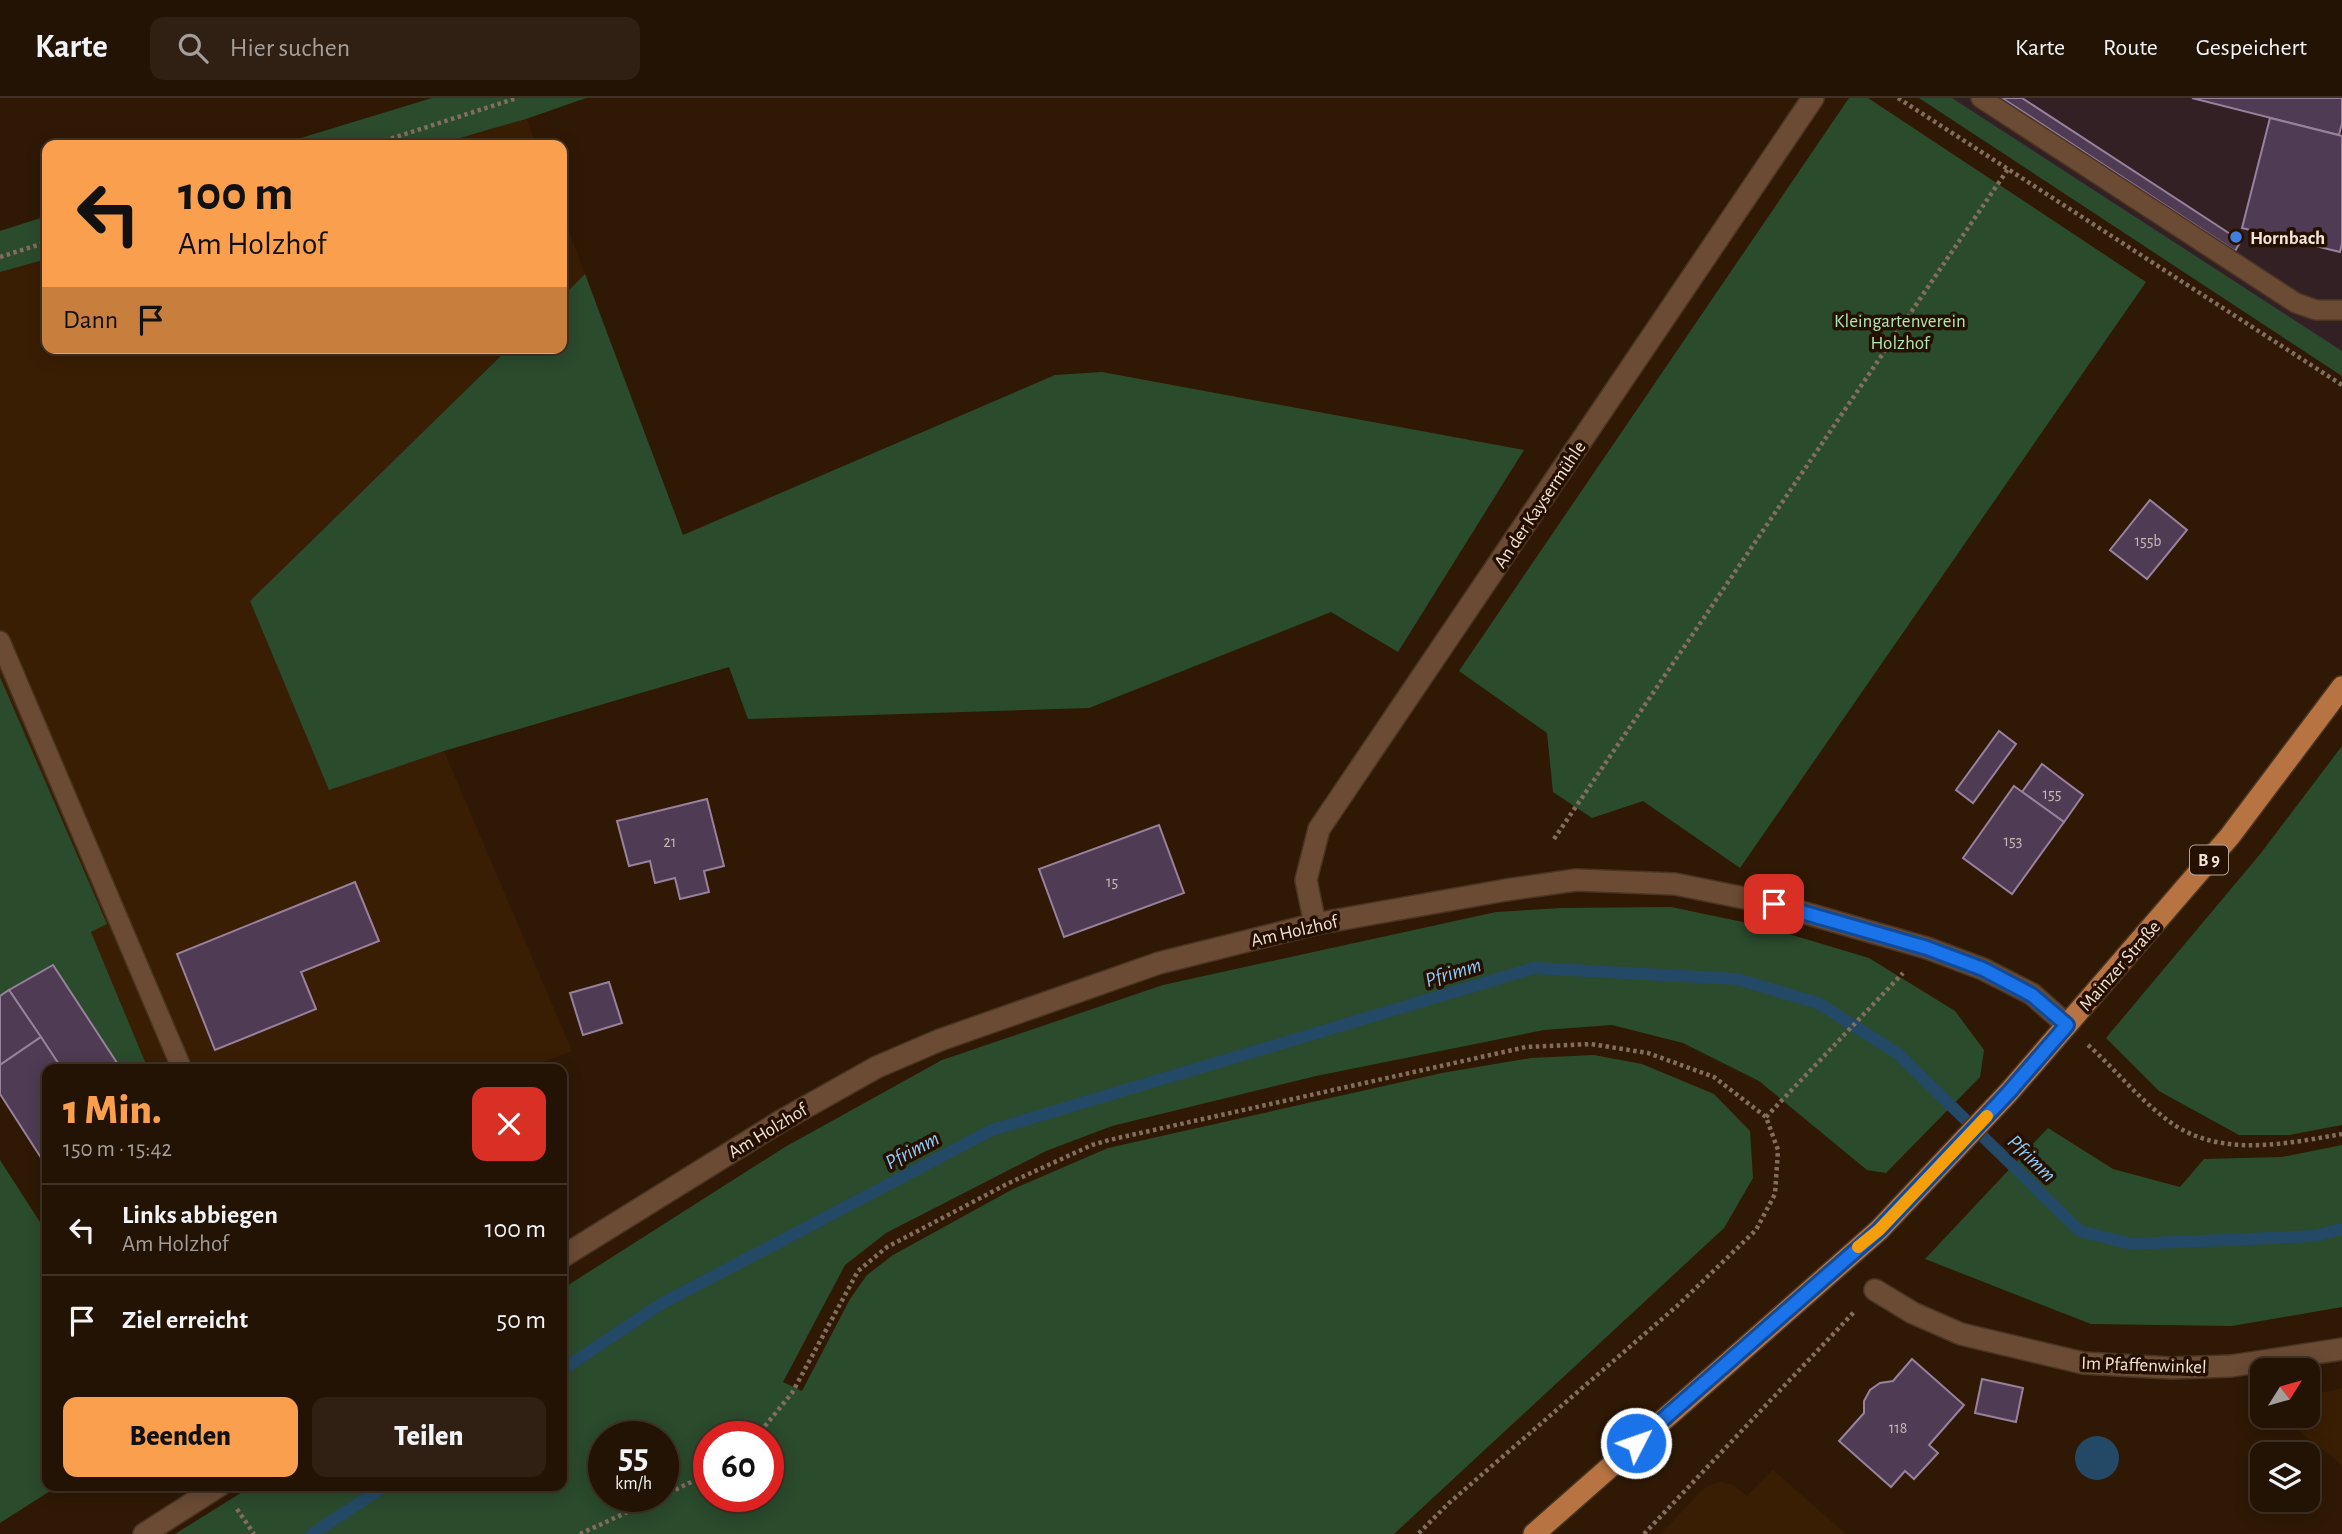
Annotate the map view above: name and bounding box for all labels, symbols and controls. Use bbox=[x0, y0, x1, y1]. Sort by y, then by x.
search box bbox=[150, 17, 640, 80]
icon: search bbox=[174, 29, 212, 67]
text: Karte bbox=[35, 31, 108, 64]
text: Hier suchen bbox=[230, 35, 350, 61]
text: Karte bbox=[2015, 36, 2065, 60]
text: Route bbox=[2103, 36, 2158, 60]
text: Gespeichert bbox=[2196, 36, 2307, 60]
icon: left bbox=[63, 168, 154, 259]
text: 100 m bbox=[178, 170, 294, 219]
text: Am Holzhof bbox=[178, 228, 327, 260]
marker: Hornbach bbox=[2228, 229, 2244, 245]
place label: Hornbach bbox=[2250, 229, 2325, 248]
icon: arrive bbox=[132, 301, 170, 339]
text: Dann bbox=[63, 307, 118, 333]
park label: Kleingartenverein Holzhof bbox=[1834, 312, 1966, 353]
street label: An der Kaysermühle bbox=[1491, 438, 1590, 572]
house number: 155b bbox=[2134, 533, 2162, 549]
house number: 155 bbox=[2043, 786, 2061, 802]
house number: 153 bbox=[2004, 833, 2022, 849]
house number: 21 bbox=[664, 834, 676, 850]
road number: B 9 bbox=[2190, 846, 2228, 874]
house number: 15 bbox=[1106, 874, 1118, 890]
pin bbox=[1744, 874, 1804, 934]
icon: arrive bbox=[1755, 885, 1793, 923]
street label: Am Holzhof bbox=[1249, 912, 1341, 951]
street label: Mainzer Straße bbox=[2076, 917, 2164, 1015]
water label: Pfrimm bbox=[1422, 954, 1484, 991]
button: close bbox=[472, 1087, 546, 1161]
text: 1 Min. bbox=[63, 1089, 162, 1131]
street label: Am Holzhof bbox=[725, 1100, 812, 1162]
water label: Pfrimm bbox=[882, 1128, 943, 1173]
water label: Pfrimm bbox=[2004, 1131, 2060, 1186]
text: 150 m · 15:42 bbox=[63, 1138, 172, 1161]
text: Links abbiegen bbox=[122, 1202, 278, 1228]
icon: left bbox=[63, 1211, 101, 1249]
text: 100 m bbox=[485, 1216, 546, 1242]
text: Am Holzhof bbox=[122, 1233, 229, 1256]
icon: arrive bbox=[63, 1302, 101, 1340]
text: Ziel erreicht bbox=[122, 1307, 248, 1333]
text: 50 m bbox=[496, 1307, 546, 1333]
street label: Im Pfaffenwinkel bbox=[2081, 1354, 2207, 1377]
north arrow bbox=[2250, 1358, 2320, 1428]
map controls bbox=[2250, 1358, 2320, 1512]
button: Beenden bbox=[63, 1397, 298, 1477]
button: Teilen bbox=[312, 1397, 546, 1477]
position arrow bbox=[1599, 1406, 1673, 1480]
house number: 118 bbox=[1889, 1420, 1907, 1436]
speed limit sign: 60 bbox=[693, 1421, 784, 1512]
text: 55 bbox=[618, 1440, 649, 1475]
button: layers bbox=[2250, 1442, 2320, 1512]
text: km/h bbox=[615, 1475, 652, 1493]

